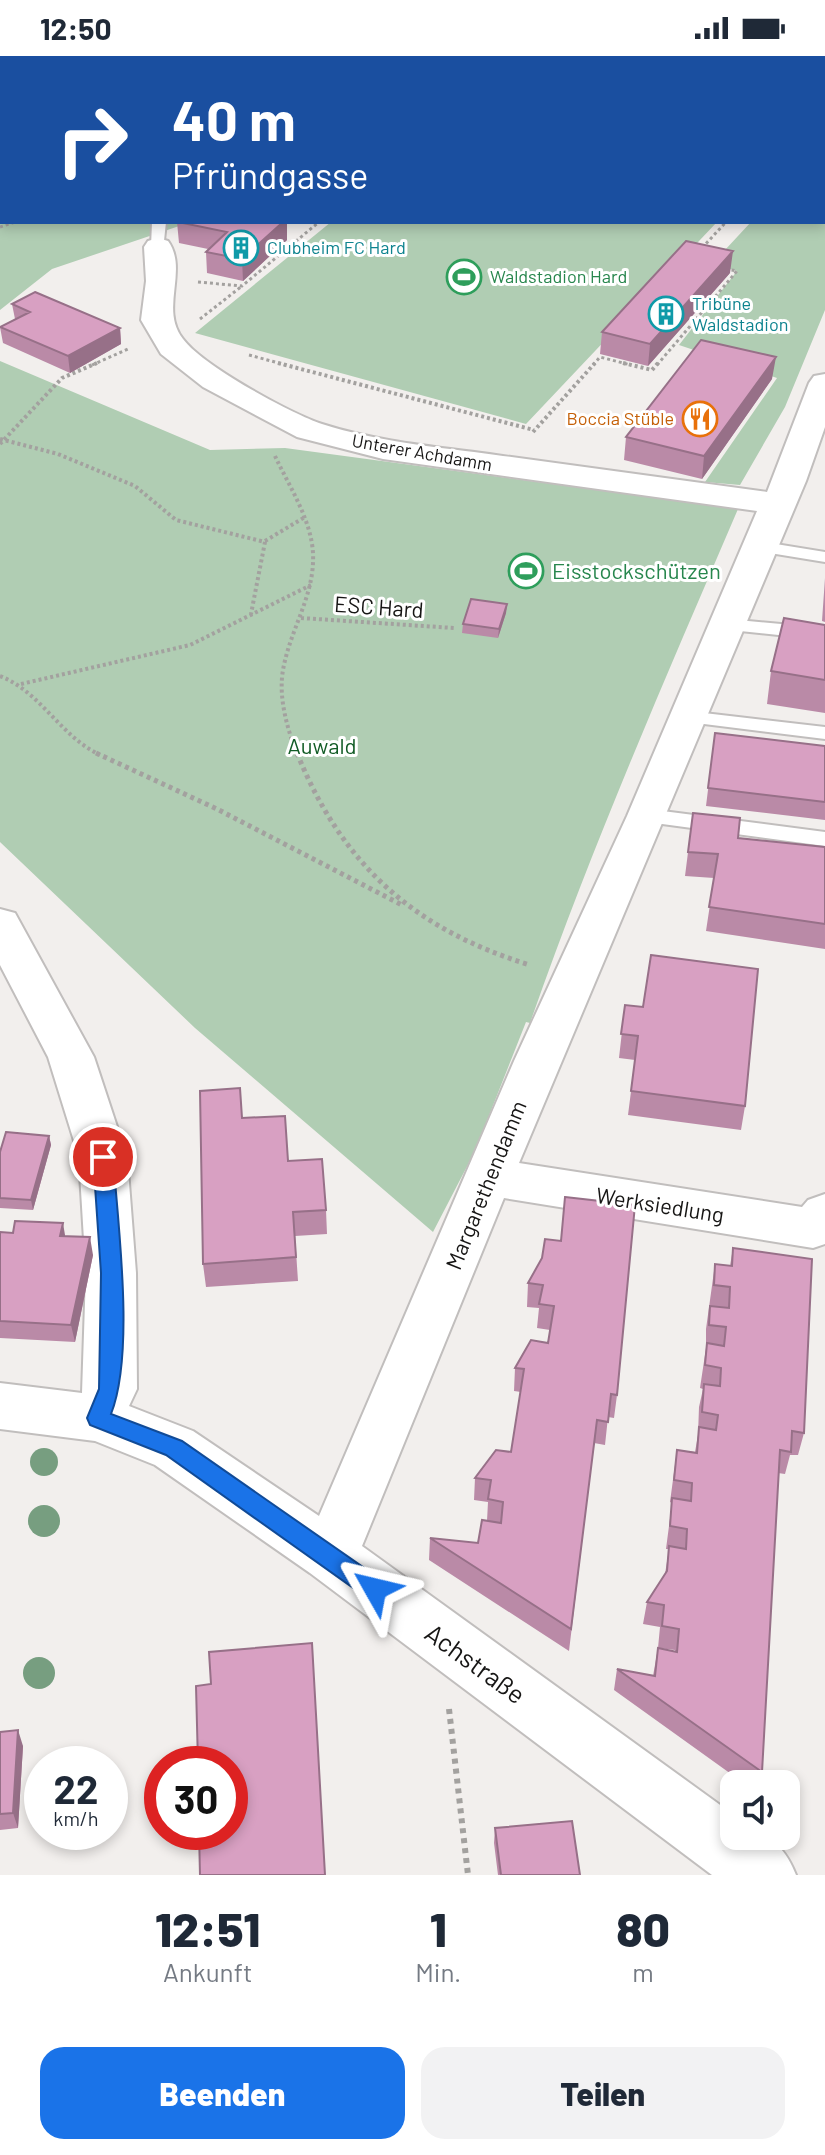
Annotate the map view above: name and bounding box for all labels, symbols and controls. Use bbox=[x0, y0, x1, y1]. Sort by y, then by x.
text: 12:50 bbox=[40, 10, 112, 46]
text: 40 m bbox=[172, 85, 296, 152]
icon: right bbox=[40, 88, 144, 192]
text: Pfründgasse bbox=[172, 153, 368, 196]
building icon: Clubheim FC Hard bbox=[222, 229, 260, 267]
place label: Clubheim FC Hard bbox=[267, 236, 406, 258]
sports icon: Waldstadion Hard bbox=[445, 258, 483, 296]
place label: Waldstadion Hard bbox=[490, 265, 627, 287]
place label: Tribüne Waldstadion bbox=[692, 292, 788, 335]
building icon: Tribüne Waldstadion bbox=[647, 295, 685, 333]
restaurant icon: Boccia Stüble bbox=[681, 400, 719, 438]
place label: Boccia Stüble bbox=[567, 407, 674, 429]
street label: Unterer Achdamm bbox=[350, 429, 494, 475]
sports icon: Eisstockschützen bbox=[507, 552, 545, 590]
place label: Eisstockschützen bbox=[552, 557, 721, 583]
street label: ESC Hard bbox=[334, 590, 425, 622]
park label: Auwald bbox=[287, 732, 357, 758]
street label: Margarethendamm bbox=[439, 1096, 531, 1273]
pin bbox=[69, 1123, 137, 1191]
icon: arrive bbox=[81, 1135, 125, 1179]
street label: Werksiedlung bbox=[594, 1181, 726, 1227]
position arrow bbox=[333, 1547, 417, 1631]
street label: Achstraße bbox=[420, 1616, 532, 1709]
speed limit sign: 30 bbox=[144, 1746, 248, 1850]
text: 22 bbox=[54, 1764, 98, 1812]
map controls bbox=[720, 1770, 800, 1850]
button: sound bbox=[720, 1770, 800, 1850]
text: km/h bbox=[53, 1806, 99, 1830]
text: 12:51 bbox=[155, 1899, 260, 1957]
text: 1 bbox=[430, 1899, 447, 1957]
text: 80 bbox=[616, 1899, 670, 1957]
text: Ankunft bbox=[163, 1956, 252, 1987]
text: Min. bbox=[415, 1956, 461, 1987]
text: m bbox=[632, 1956, 654, 1987]
button: Beenden bbox=[40, 2047, 405, 2139]
button: Teilen bbox=[421, 2047, 785, 2139]

